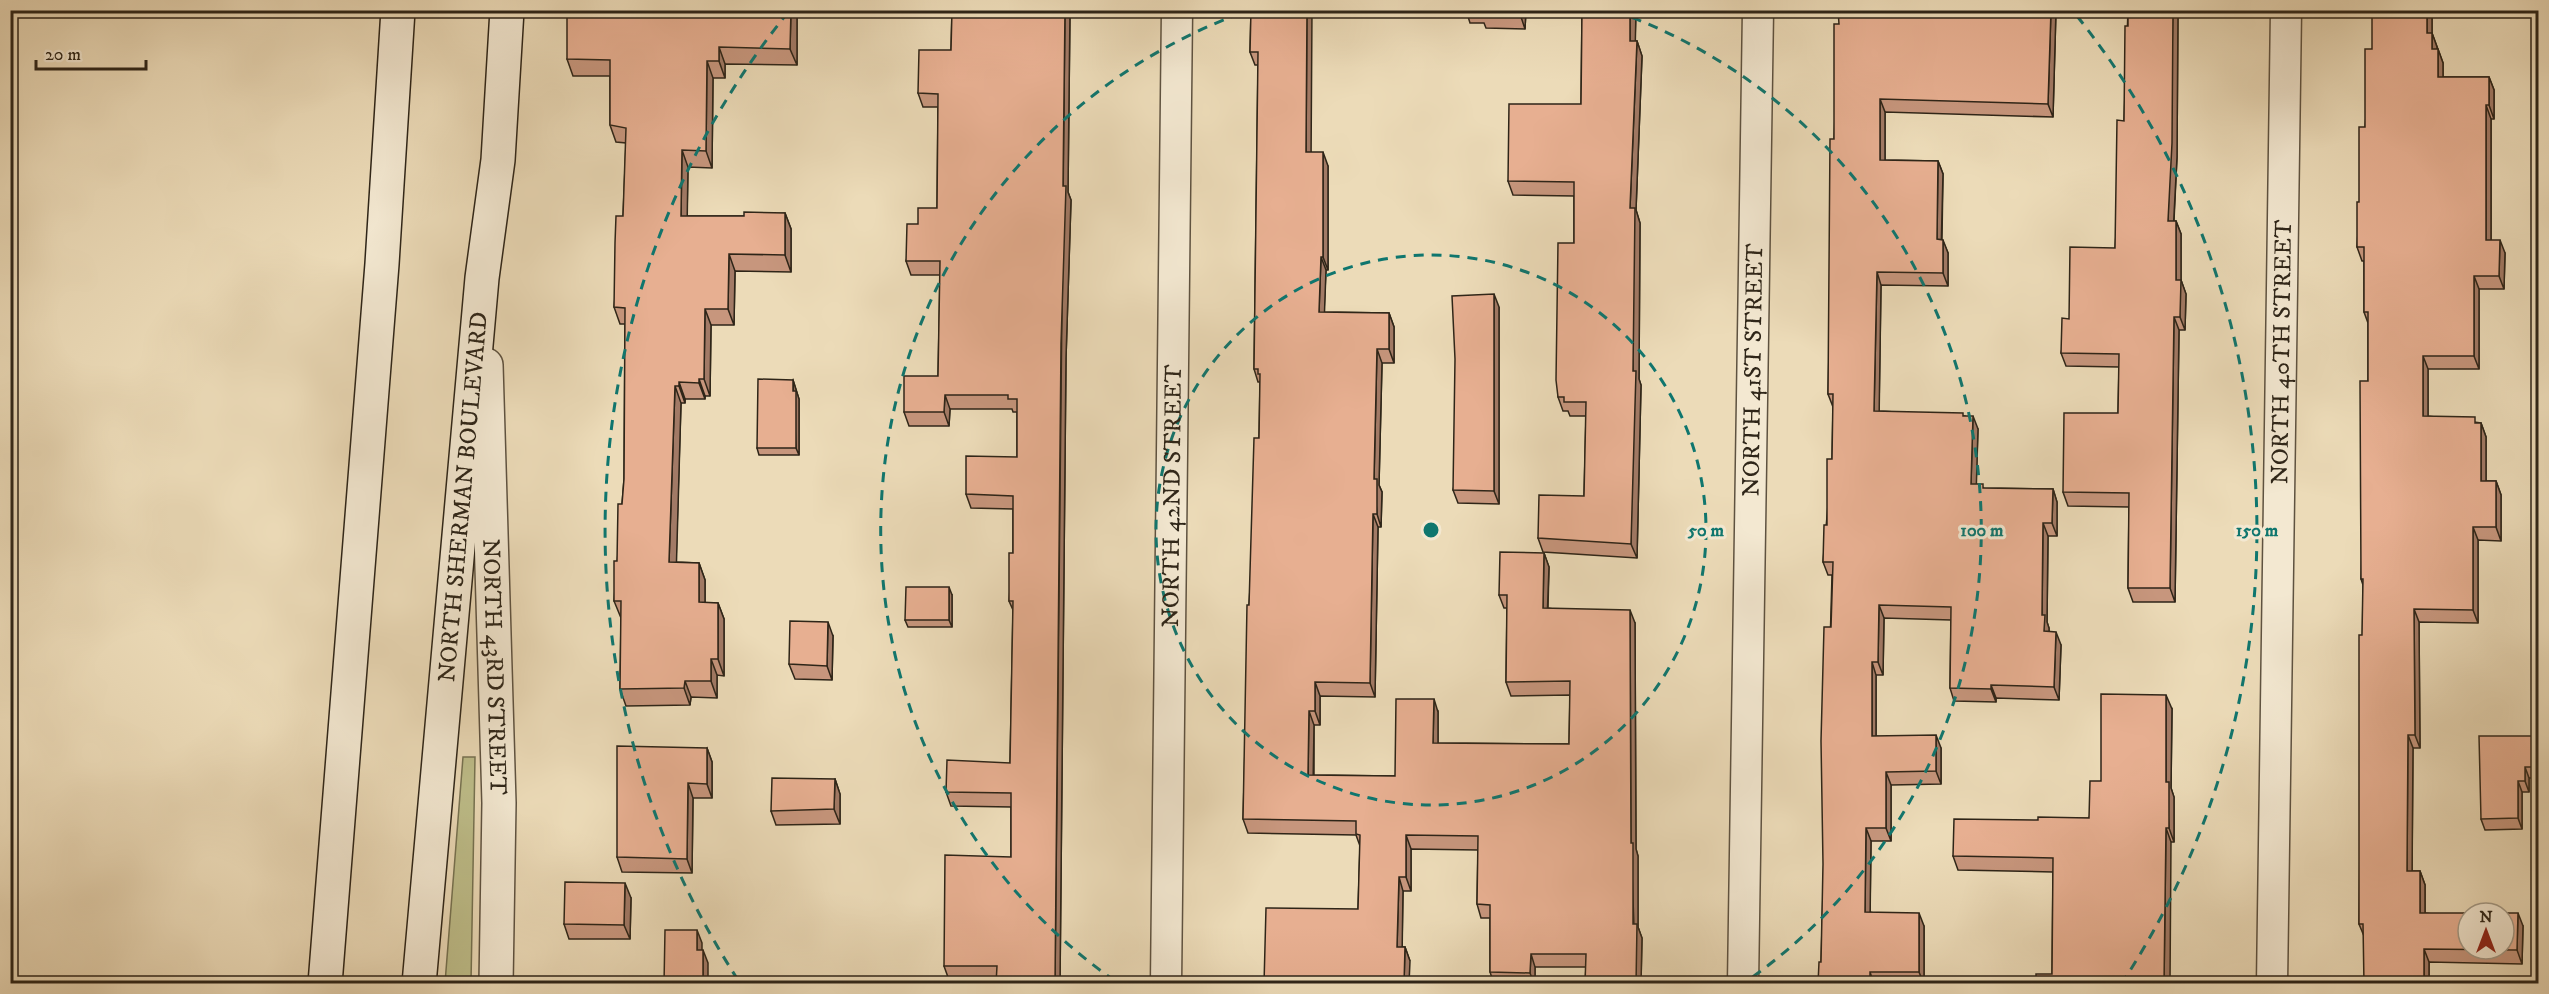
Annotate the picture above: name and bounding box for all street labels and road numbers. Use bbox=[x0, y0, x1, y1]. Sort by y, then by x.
street label: NORTH 40TH STREET bbox=[2265, 219, 2299, 485]
street label: NORTH 41ST STREET bbox=[1737, 243, 1770, 497]
street label: NORTH SHERMAN BOULEVARD bbox=[432, 311, 495, 684]
street label: NORTH 42ND STREET bbox=[1156, 364, 1189, 628]
street label: NORTH 43RD STREET bbox=[475, 538, 513, 795]

